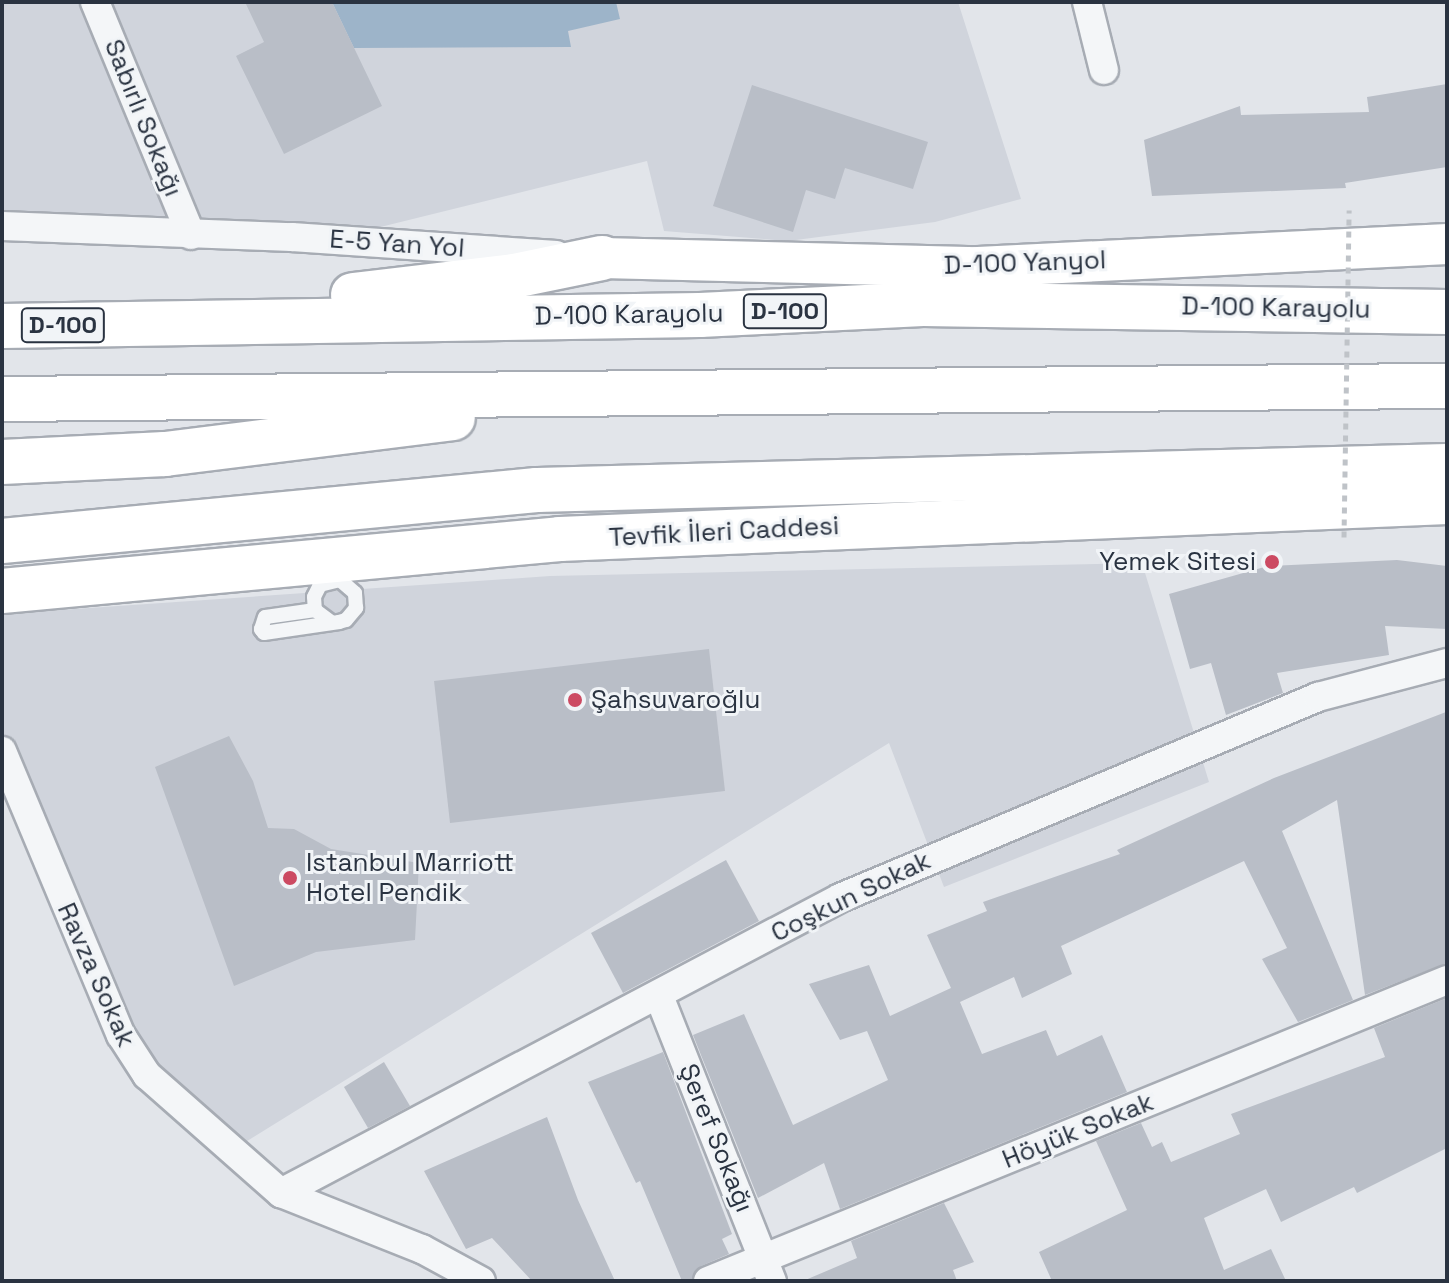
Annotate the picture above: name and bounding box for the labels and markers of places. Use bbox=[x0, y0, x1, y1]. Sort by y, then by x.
place label: Yemek Sitesi bbox=[1099, 546, 1256, 578]
marker: Yemek Sitesi bbox=[1263, 553, 1281, 571]
place label: Şahsuvaroğlu bbox=[591, 684, 760, 716]
marker: Şahsuvaroğlu bbox=[566, 691, 584, 709]
place label: Istanbul Marriott Hotel Pendik bbox=[306, 847, 514, 908]
marker: Istanbul Marriott Hotel Pendik bbox=[281, 869, 299, 887]

